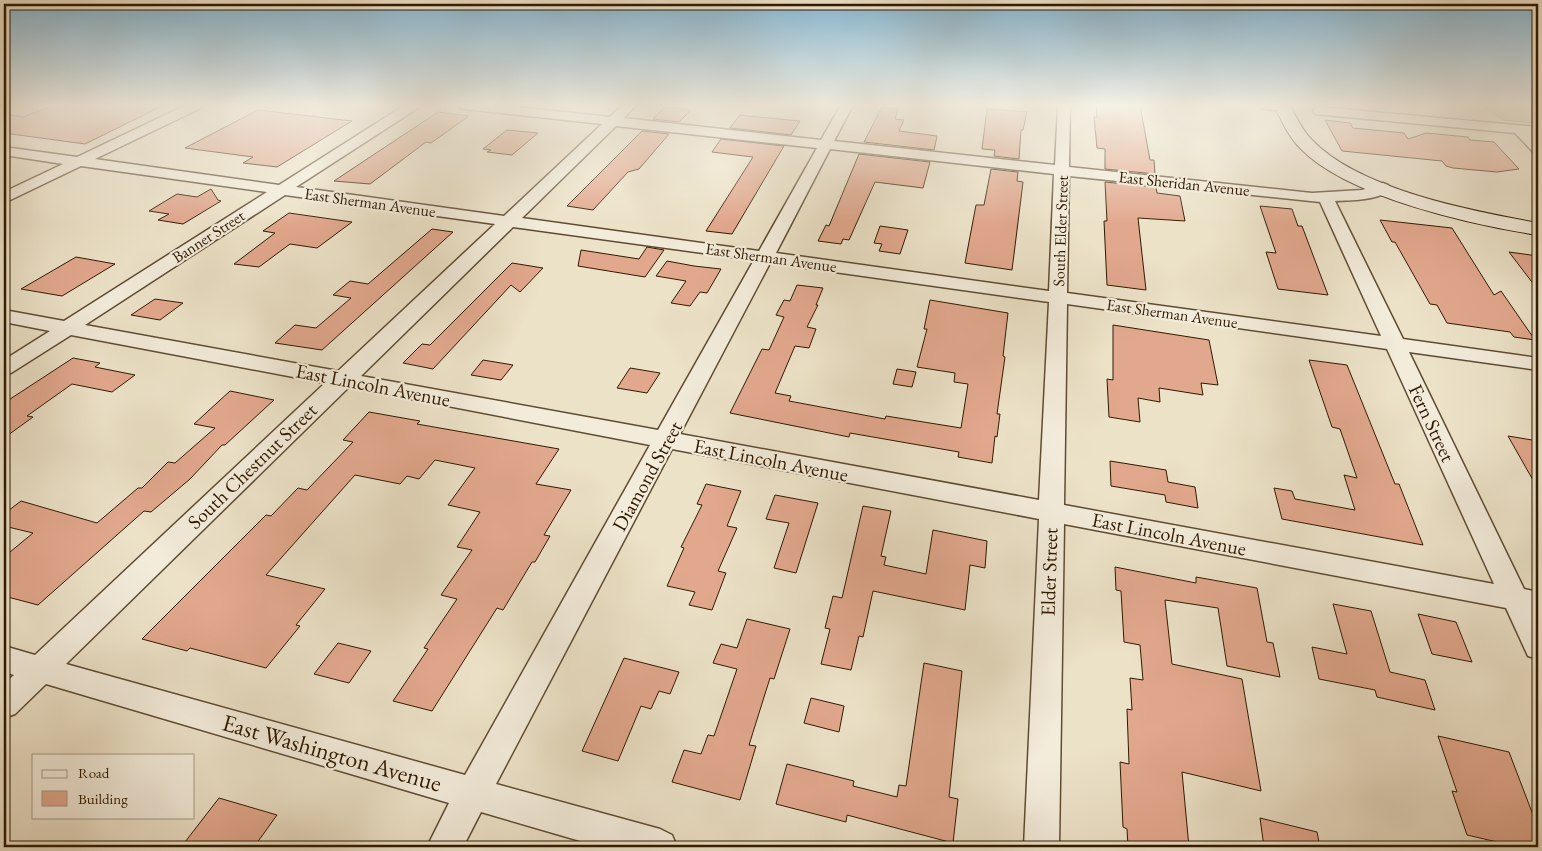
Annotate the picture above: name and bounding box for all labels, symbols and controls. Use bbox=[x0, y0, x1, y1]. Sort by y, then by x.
street label: East Sheridan Avenue bbox=[1117, 166, 1251, 201]
street label: South Elder Street bbox=[1048, 175, 1073, 287]
street label: East Sherman Avenue bbox=[303, 183, 437, 222]
street label: Banner Street bbox=[168, 205, 249, 268]
street label: East Sherman Avenue bbox=[704, 238, 838, 277]
street label: East Sherman Avenue bbox=[1105, 294, 1239, 333]
street label: East Lincoln Avenue bbox=[294, 357, 453, 413]
street label: Fern Street bbox=[1403, 380, 1462, 467]
street label: South Chestnut Street bbox=[182, 397, 323, 535]
street label: Diamond Street bbox=[606, 416, 688, 536]
street label: East Lincoln Avenue bbox=[692, 432, 851, 488]
street label: East Lincoln Avenue bbox=[1090, 506, 1249, 562]
street label: Elder Street bbox=[1034, 527, 1064, 617]
street label: East Washington Avenue bbox=[219, 706, 445, 799]
legend bbox=[32, 754, 195, 818]
text: Road bbox=[78, 763, 110, 782]
text: Building bbox=[78, 789, 128, 808]

